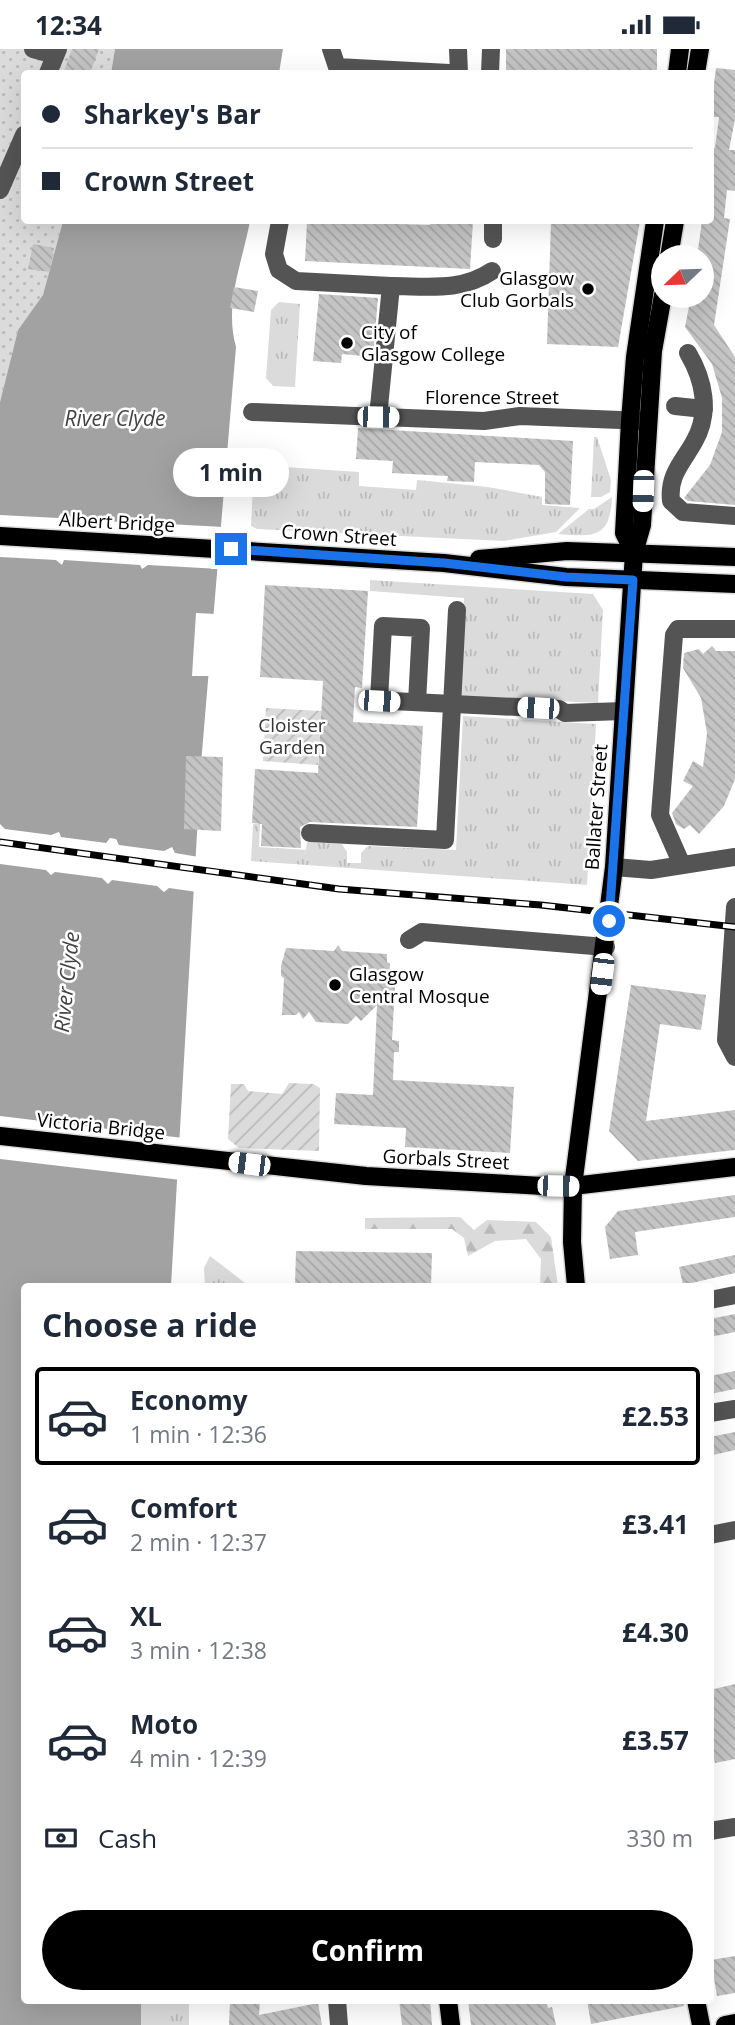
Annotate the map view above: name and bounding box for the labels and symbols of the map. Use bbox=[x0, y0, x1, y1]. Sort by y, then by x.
north arrow bbox=[651, 245, 714, 308]
place label: Glasgow Club Gorbals bbox=[460, 265, 574, 313]
marker: Glasgow Club Gorbals bbox=[580, 281, 596, 297]
place label: City of Glasgow College bbox=[361, 319, 505, 367]
marker: City of Glasgow College bbox=[339, 335, 355, 351]
street label: Florence Street bbox=[425, 384, 559, 410]
water label: River Clyde bbox=[64, 404, 166, 432]
car bbox=[357, 406, 400, 428]
callout: 1 min bbox=[173, 447, 289, 497]
car bbox=[632, 470, 655, 512]
street label: Albert Bridge bbox=[58, 506, 176, 538]
street label: Crown Street bbox=[280, 518, 398, 552]
route end bbox=[215, 533, 247, 565]
car bbox=[358, 689, 401, 713]
car bbox=[517, 696, 560, 720]
park label: Cloister Garden bbox=[258, 712, 326, 760]
street label: Ballater Street bbox=[579, 743, 613, 871]
route start bbox=[593, 905, 625, 937]
water label: River Clyde bbox=[47, 930, 85, 1034]
car bbox=[590, 952, 615, 996]
place label: Glasgow Central Mosque bbox=[349, 961, 490, 1009]
marker: Glasgow Central Mosque bbox=[327, 977, 343, 993]
street label: Victoria Bridge bbox=[36, 1106, 166, 1146]
street label: Gorbals Street bbox=[382, 1143, 510, 1175]
car bbox=[227, 1151, 272, 1177]
car bbox=[537, 1175, 580, 1197]

